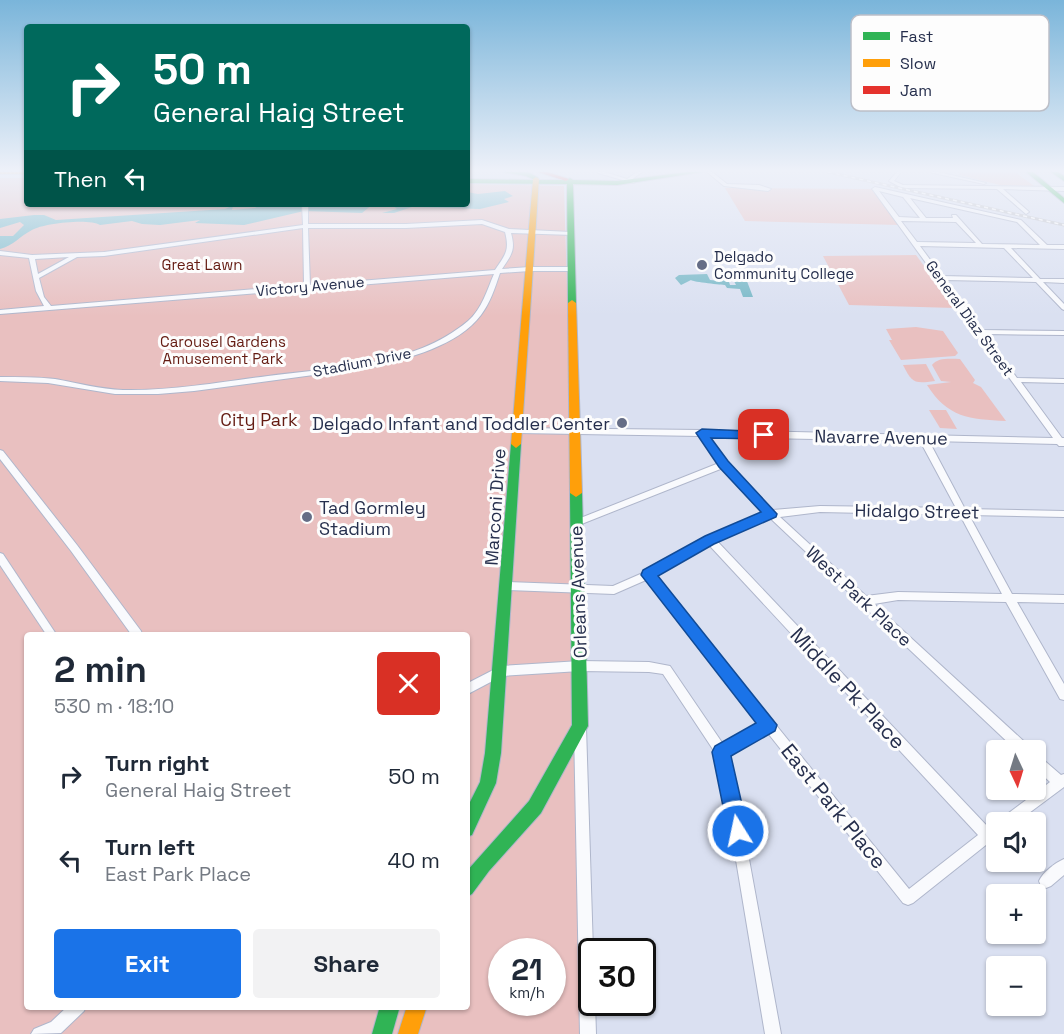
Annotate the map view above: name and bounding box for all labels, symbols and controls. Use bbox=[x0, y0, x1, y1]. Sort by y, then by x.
legend bbox=[851, 15, 1049, 111]
text: Fast bbox=[900, 26, 933, 47]
text: 50 m bbox=[153, 43, 252, 96]
icon: right bbox=[54, 48, 132, 126]
text: Slow bbox=[900, 53, 936, 74]
text: Jam bbox=[900, 80, 932, 101]
text: General Haig Street bbox=[153, 95, 405, 130]
icon: left bbox=[119, 162, 152, 195]
text: Then bbox=[54, 165, 107, 193]
place label: Delgado Community College bbox=[714, 247, 854, 283]
park label: Great Lawn bbox=[162, 255, 242, 274]
street label: General Diaz Street bbox=[922, 257, 1018, 380]
marker: Delgado Community College bbox=[695, 258, 709, 272]
street label: Victory Avenue bbox=[255, 272, 365, 300]
park label: Carousel Gardens Amusement Park bbox=[160, 332, 286, 368]
street label: Stadium Drive bbox=[311, 343, 413, 381]
park label: City Park bbox=[220, 408, 298, 431]
pin bbox=[738, 409, 789, 460]
place label: Delgado Infant and Toddler Center bbox=[312, 412, 610, 435]
marker: Delgado Infant and Toddler Center bbox=[615, 416, 629, 430]
icon: arrive bbox=[747, 418, 780, 451]
street label: Navarre Avenue bbox=[814, 424, 948, 450]
street label: Marconi Drive bbox=[479, 448, 511, 566]
place label: Tad Gormley Stadium bbox=[319, 496, 426, 540]
street label: Hidalgo Street bbox=[854, 498, 980, 524]
marker: Tad Gormley Stadium bbox=[300, 510, 314, 524]
street label: Orleans Avenue bbox=[564, 525, 592, 659]
street label: West Park Place bbox=[801, 541, 917, 651]
street label: Middle Pk Place bbox=[785, 621, 911, 755]
text: 2 min bbox=[54, 647, 147, 693]
button: close bbox=[377, 652, 440, 715]
text: 530 m · 18:10 bbox=[54, 693, 174, 719]
street label: East Park Place bbox=[775, 738, 893, 874]
north arrow bbox=[986, 740, 1046, 800]
map controls bbox=[986, 740, 1046, 1016]
text: Turn right bbox=[105, 749, 210, 777]
icon: right bbox=[54, 760, 87, 793]
text: 50 m bbox=[388, 762, 440, 790]
text: General Haig Street bbox=[105, 777, 292, 803]
position arrow bbox=[706, 799, 770, 863]
button: sound bbox=[986, 812, 1046, 872]
text: Turn left bbox=[105, 833, 195, 861]
icon: left bbox=[54, 844, 87, 877]
text: 40 m bbox=[388, 846, 440, 874]
text: East Park Place bbox=[105, 861, 251, 887]
button: + bbox=[986, 884, 1046, 944]
button: Exit bbox=[54, 929, 241, 998]
button: Share bbox=[253, 929, 440, 998]
speed limit sign: 30 bbox=[578, 938, 656, 1016]
text: 21 bbox=[511, 950, 543, 989]
button: − bbox=[986, 956, 1046, 1016]
text: km/h bbox=[509, 983, 545, 1002]

